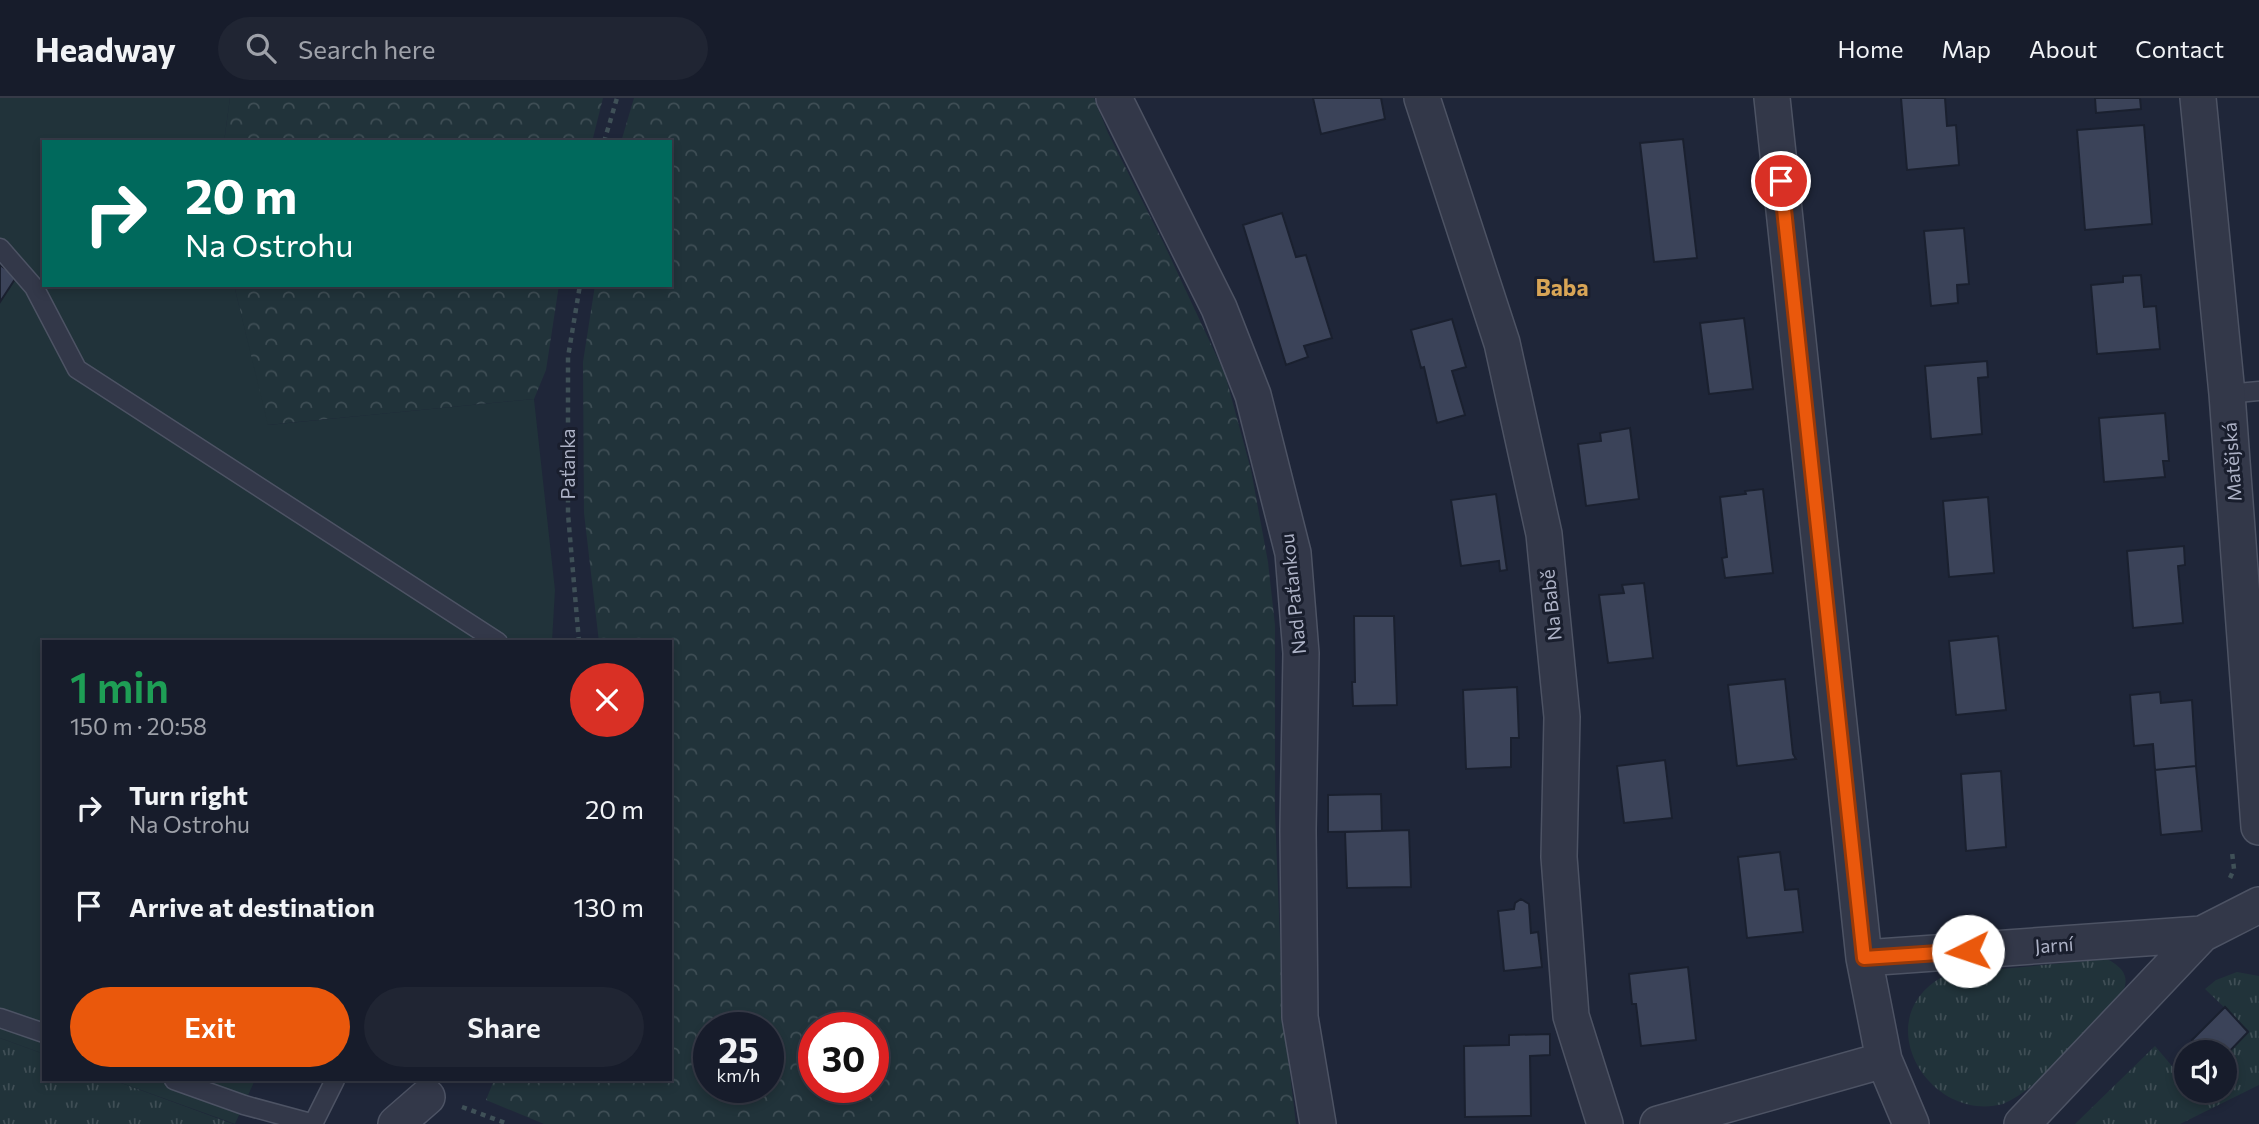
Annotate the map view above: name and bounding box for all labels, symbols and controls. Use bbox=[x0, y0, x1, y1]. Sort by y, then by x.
search box bbox=[218, 17, 708, 80]
text: Headway bbox=[35, 28, 176, 69]
icon: search bbox=[242, 29, 280, 67]
text: Search here bbox=[298, 33, 436, 64]
text: Home bbox=[1838, 34, 1904, 63]
text: Map bbox=[1942, 34, 1991, 63]
text: About bbox=[2029, 34, 2097, 63]
text: Contact bbox=[2135, 34, 2224, 63]
pin bbox=[1751, 151, 1811, 211]
icon: arrive bbox=[1762, 162, 1800, 200]
text: 20 m bbox=[185, 164, 297, 224]
icon: right bbox=[70, 168, 161, 259]
text: Na Ostrohu bbox=[185, 224, 353, 264]
district label: Baba bbox=[1535, 273, 1589, 301]
street label: Matějská bbox=[2217, 422, 2246, 502]
street label: Paťanka bbox=[556, 429, 579, 499]
street label: Nad Paťankou bbox=[1275, 533, 1310, 656]
street label: Na Babě bbox=[1535, 568, 1566, 642]
text: 1 min bbox=[70, 660, 169, 712]
button: close bbox=[570, 663, 644, 737]
text: 150 m · 20:58 bbox=[70, 712, 207, 740]
text: Turn right bbox=[129, 779, 248, 810]
icon: right bbox=[70, 789, 108, 827]
text: 20 m bbox=[585, 793, 644, 824]
text: Na Ostrohu bbox=[129, 810, 250, 838]
icon: arrive bbox=[70, 887, 108, 925]
text: Arrive at destination bbox=[129, 891, 375, 922]
text: 130 m bbox=[573, 891, 644, 922]
position arrow bbox=[1931, 914, 2005, 988]
street label: Jarní bbox=[2034, 932, 2075, 957]
button: Exit bbox=[70, 987, 350, 1067]
button: Share bbox=[364, 987, 644, 1067]
speed limit sign: 30 bbox=[798, 1012, 889, 1103]
text: 25 bbox=[718, 1027, 759, 1070]
map controls bbox=[2174, 1040, 2237, 1103]
button: sound bbox=[2174, 1040, 2237, 1103]
text: km/h bbox=[717, 1064, 760, 1086]

